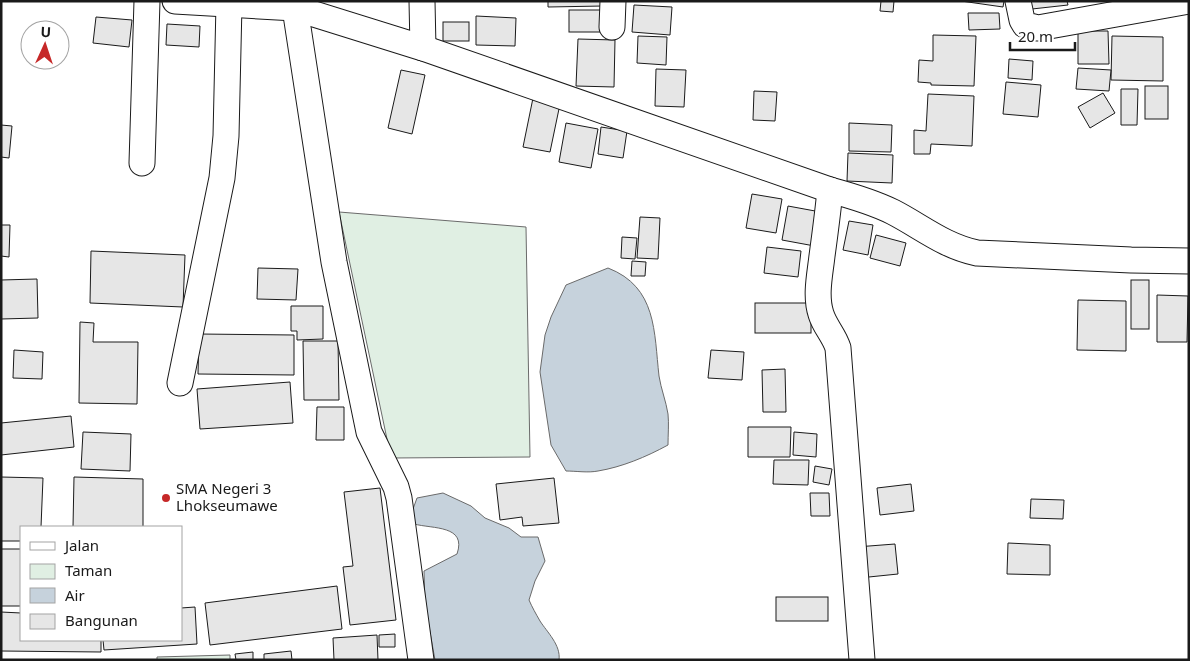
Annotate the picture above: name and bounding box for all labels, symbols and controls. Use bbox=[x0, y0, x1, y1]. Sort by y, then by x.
north arrow bbox=[20, 20, 70, 70]
scale bar bbox=[1010, 20, 1075, 52]
text: U bbox=[40, 22, 51, 41]
text: 20 m bbox=[1018, 26, 1053, 46]
place label: SMA Negeri 3 Lhokseumawe bbox=[176, 478, 278, 515]
marker: SMA Negeri 3 Lhokseumawe bbox=[160, 492, 172, 504]
legend bbox=[20, 526, 182, 641]
text: Jalan bbox=[63, 535, 99, 555]
text: Taman bbox=[65, 560, 112, 580]
text: Air bbox=[65, 585, 85, 605]
text: Bangunan bbox=[65, 610, 138, 630]

